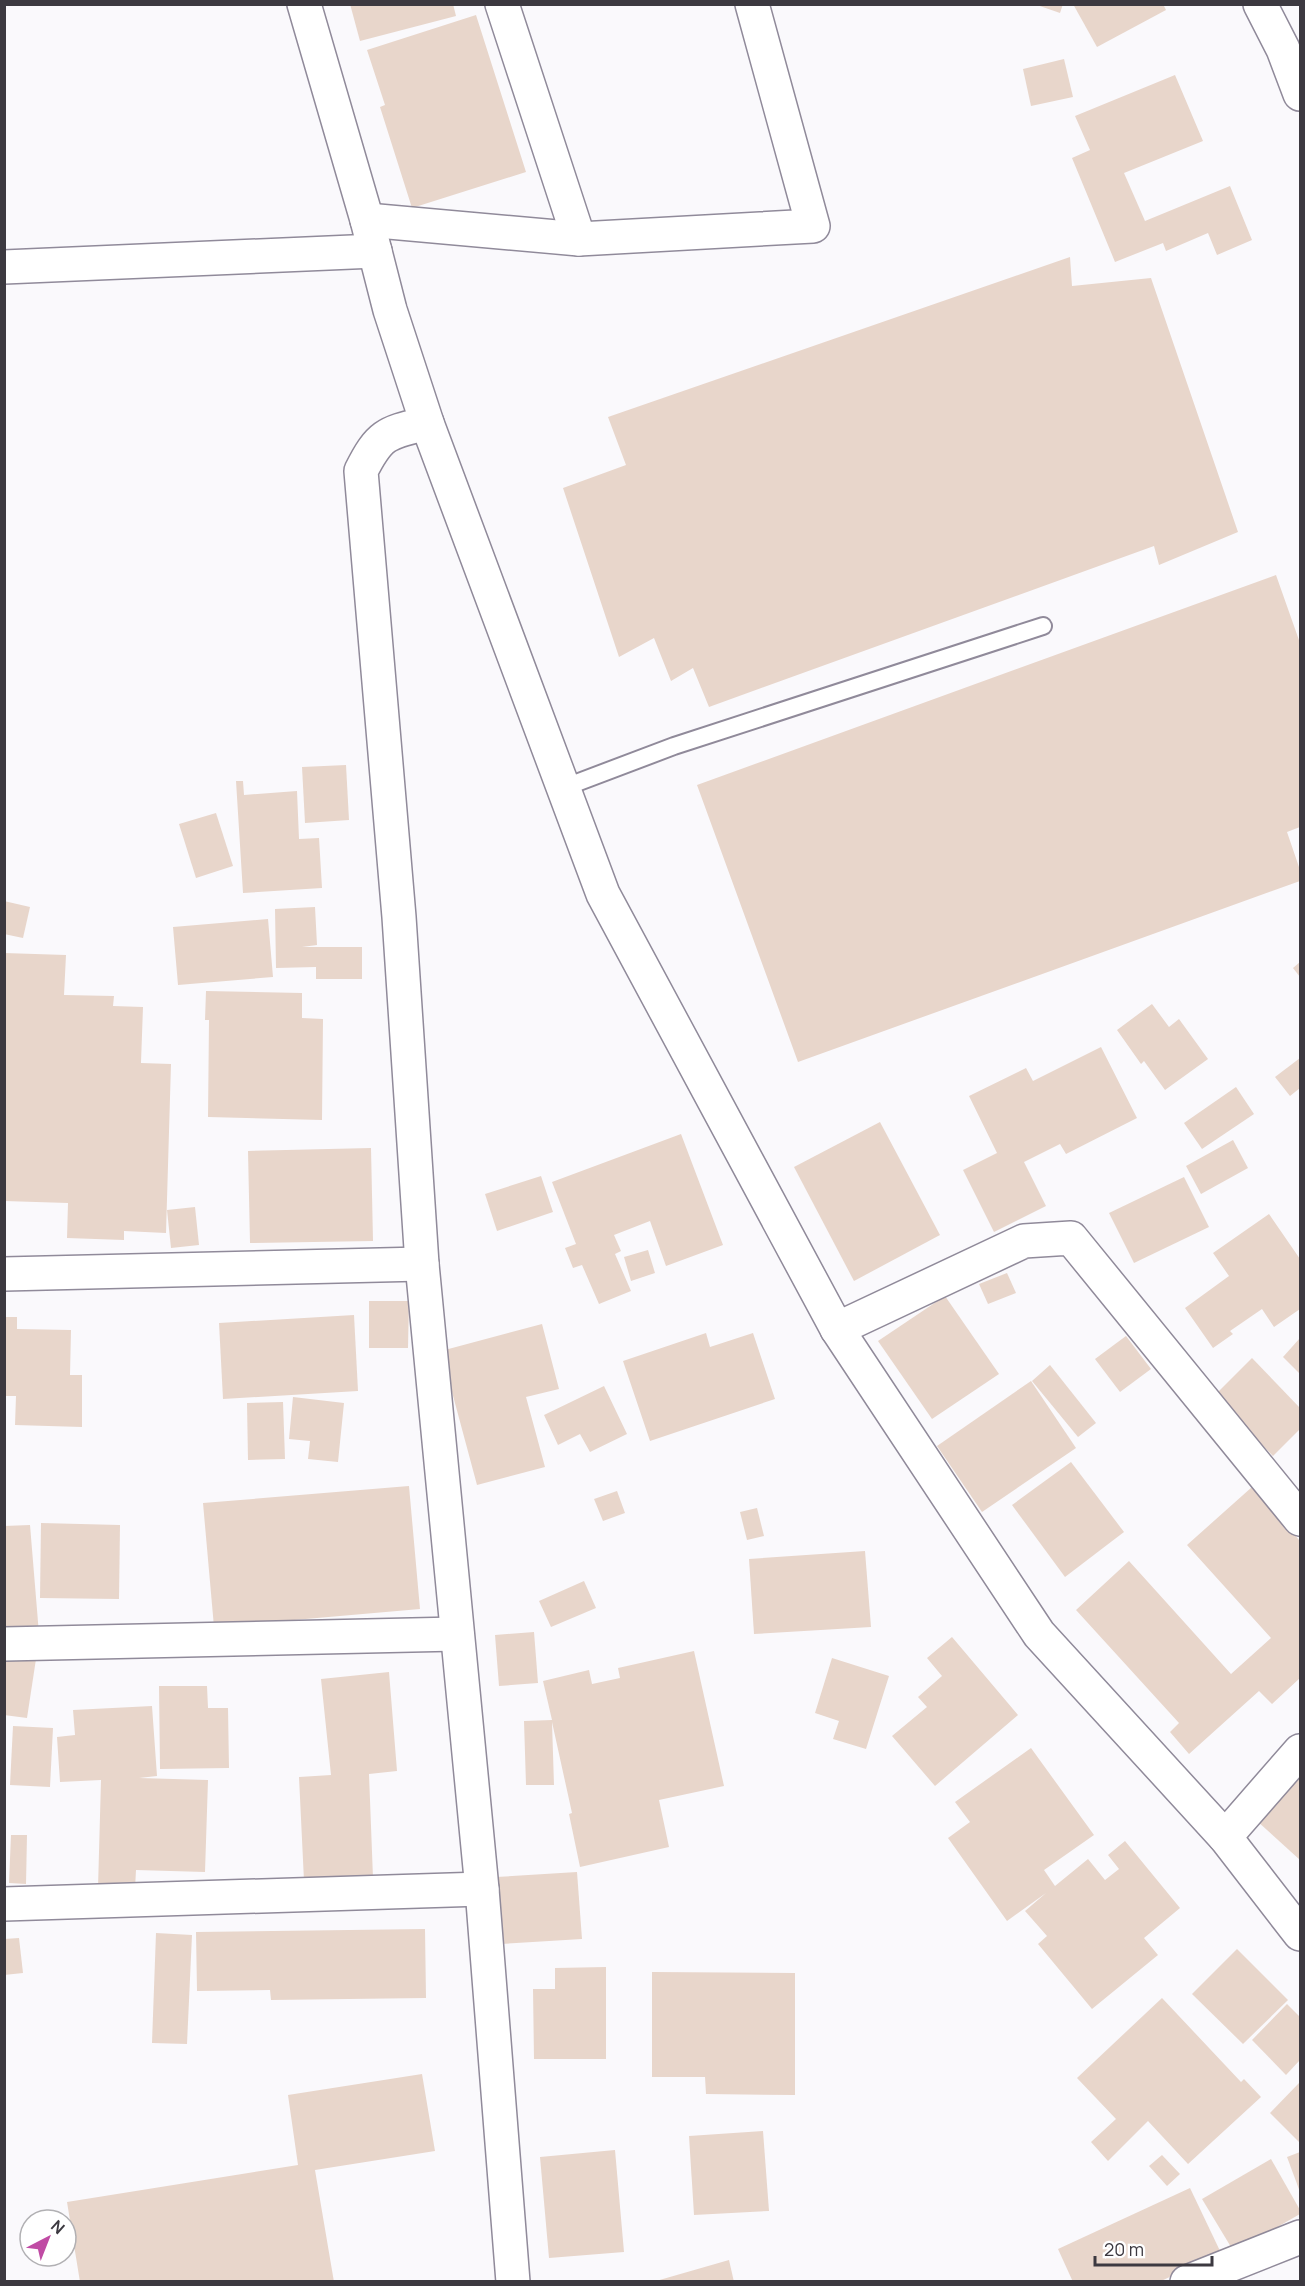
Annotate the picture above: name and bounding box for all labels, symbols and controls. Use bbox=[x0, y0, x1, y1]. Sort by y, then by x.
north arrow bbox=[18, 2208, 78, 2268]
text: N bbox=[46, 2215, 70, 2239]
scale bar bbox=[1095, 2229, 1212, 2267]
text: 20 m bbox=[1104, 2237, 1144, 2261]

